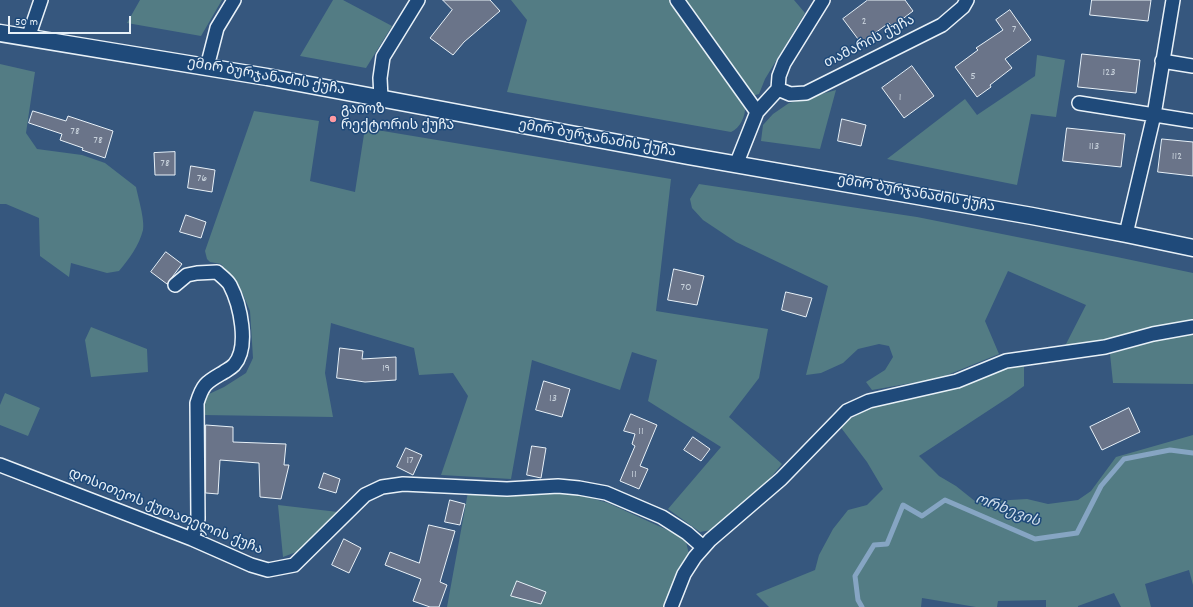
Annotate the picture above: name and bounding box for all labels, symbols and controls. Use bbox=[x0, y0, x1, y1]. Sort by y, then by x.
scale bar bbox=[10, 8, 133, 34]
street label: თამარის ქუჩა bbox=[822, 13, 918, 73]
text: 50 m bbox=[15, 14, 38, 31]
house number: 2 bbox=[861, 15, 867, 29]
house number: 7 bbox=[1012, 23, 1016, 37]
street label: ემირ ბურჯანაძის ქუჩა bbox=[186, 56, 346, 100]
house number: 123 bbox=[1102, 66, 1116, 80]
house number: 5 bbox=[970, 70, 976, 84]
house number: 1 bbox=[899, 91, 901, 105]
place label: გაიოზ რექტორის ქუჩა bbox=[341, 103, 454, 136]
marker: გაიოზ რექტორის ქუჩა bbox=[328, 114, 338, 124]
street label: ემირ ბურჯანაძის ქუჩა bbox=[517, 118, 677, 162]
house number: 78 bbox=[70, 125, 80, 139]
house number: 78 bbox=[93, 134, 103, 148]
house number: 113 bbox=[1089, 140, 1099, 154]
house number: 112 bbox=[1172, 150, 1182, 164]
house number: 78 bbox=[160, 157, 170, 171]
house number: 76 bbox=[197, 172, 207, 186]
street label: ემირ ბურჯანაძის ქუჩა bbox=[836, 173, 996, 217]
house number: 70 bbox=[680, 281, 692, 295]
house number: 19 bbox=[382, 362, 390, 376]
house number: 13 bbox=[549, 392, 557, 406]
house number: 11 bbox=[638, 425, 644, 439]
house number: 17 bbox=[406, 454, 414, 468]
street label: დოსითეოს ქუთათელის ქუჩა bbox=[65, 466, 265, 560]
house number: 11 bbox=[631, 468, 637, 482]
water label: ორხევის bbox=[972, 491, 1042, 533]

